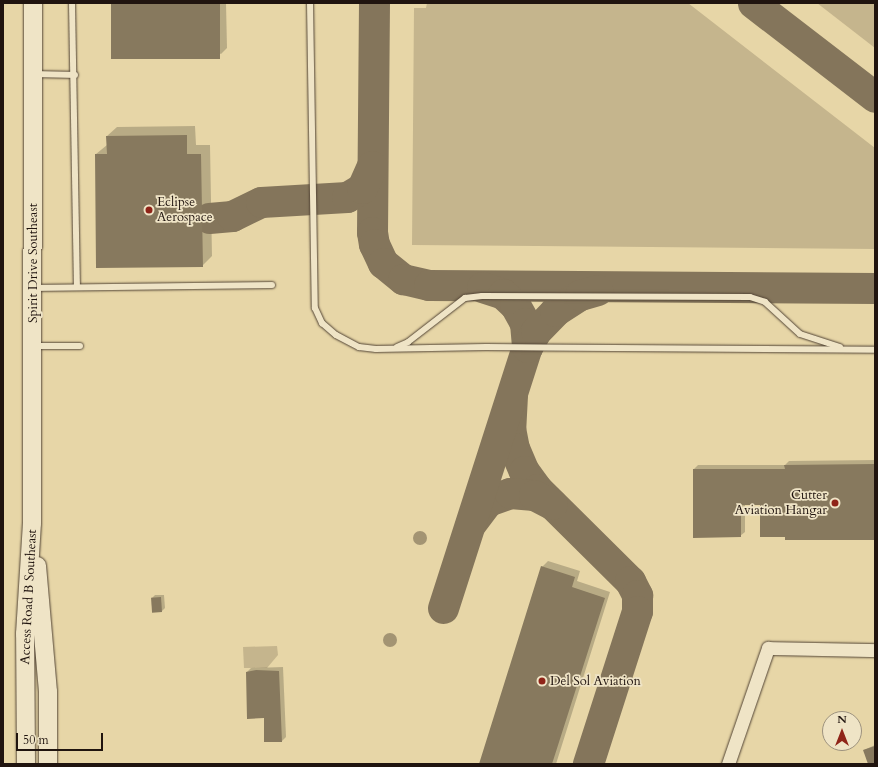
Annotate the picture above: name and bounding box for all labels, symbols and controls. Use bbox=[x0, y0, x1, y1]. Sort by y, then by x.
place label: Eclipse Aerospace bbox=[157, 195, 213, 226]
street label: Spirit Drive Southeast bbox=[25, 203, 41, 323]
marker: Eclipse Aerospace bbox=[144, 205, 154, 215]
place label: Cutter Aviation Hangar bbox=[735, 488, 827, 519]
marker: Cutter Aviation Hangar bbox=[830, 498, 840, 508]
street label: Access Road B Southeast bbox=[18, 529, 40, 665]
place label: Del Sol Aviation bbox=[550, 673, 641, 689]
marker: Del Sol Aviation bbox=[537, 676, 547, 686]
north arrow bbox=[822, 711, 862, 751]
text: N bbox=[837, 712, 847, 727]
scale bar bbox=[18, 725, 105, 751]
text: 50 m bbox=[23, 732, 49, 748]

